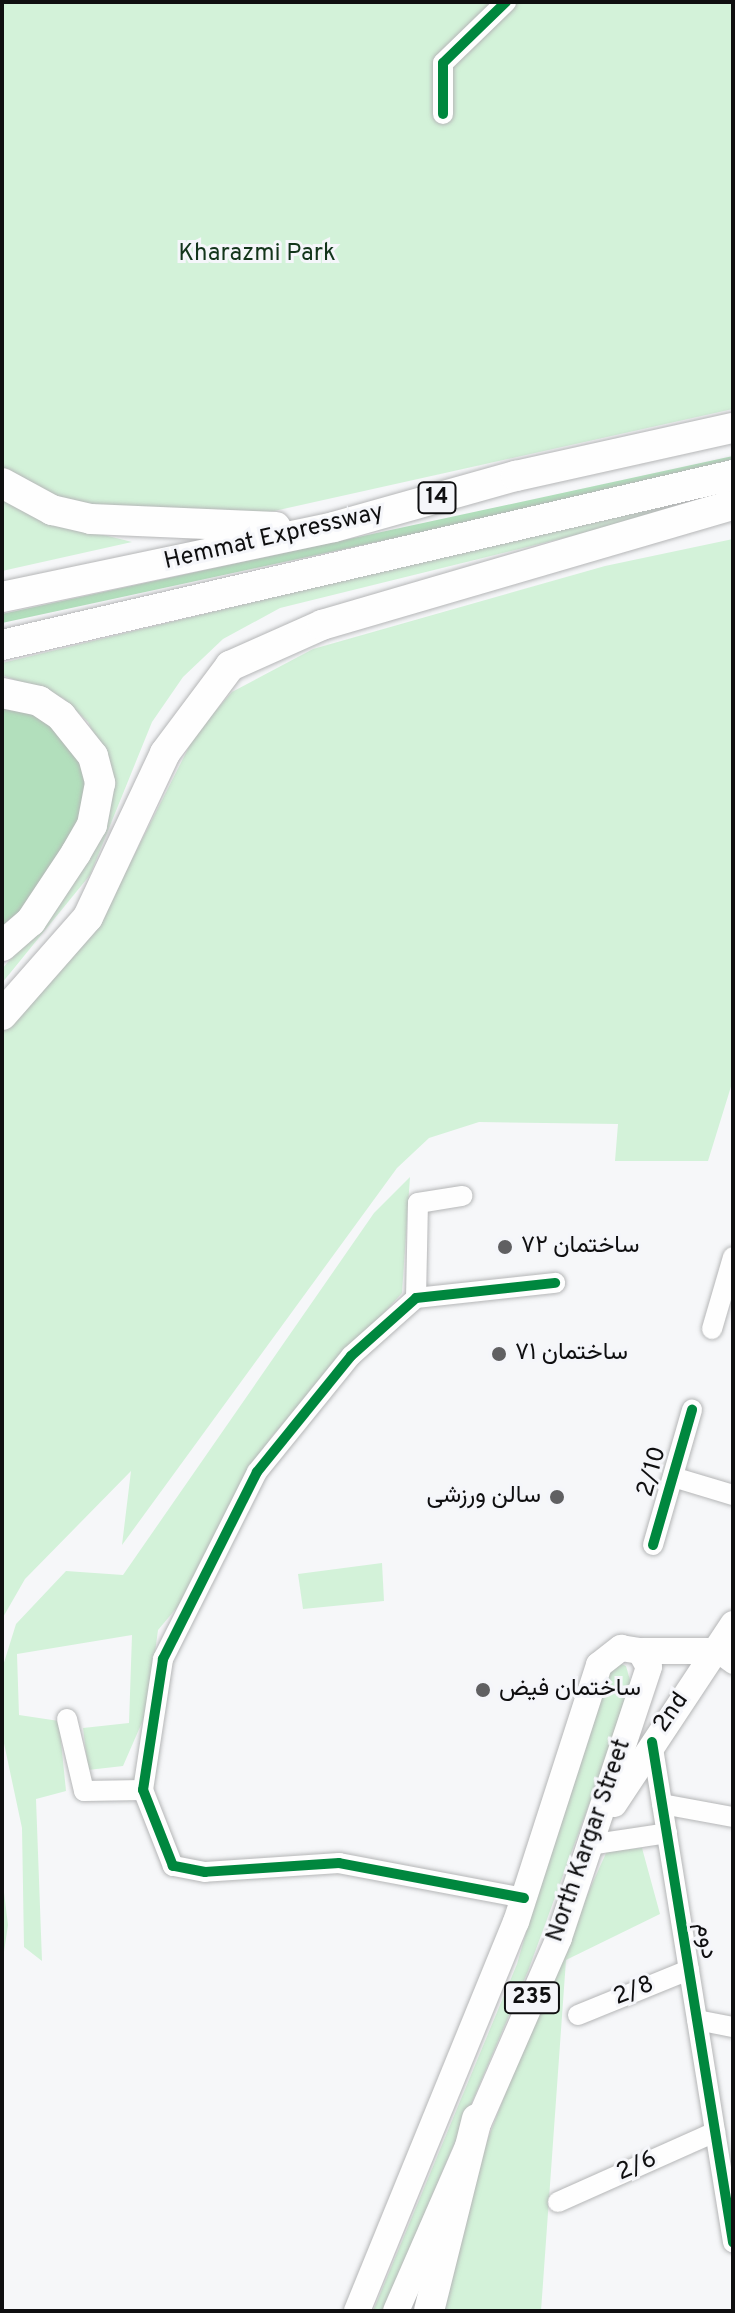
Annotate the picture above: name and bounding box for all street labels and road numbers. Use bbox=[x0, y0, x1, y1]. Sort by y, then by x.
road number: 14 bbox=[417, 480, 457, 516]
street label: Hemmat Expressway bbox=[161, 499, 387, 577]
street label: 2/10 bbox=[632, 1444, 674, 1500]
street label: 2nd bbox=[648, 1688, 696, 1738]
street label: North Kargar Street bbox=[542, 1736, 638, 1946]
street label: دوم bbox=[688, 1921, 722, 1961]
street label: 2/8 bbox=[610, 1971, 658, 2013]
road number: 235 bbox=[502, 1980, 562, 2016]
street label: 2/6 bbox=[613, 2146, 661, 2188]

